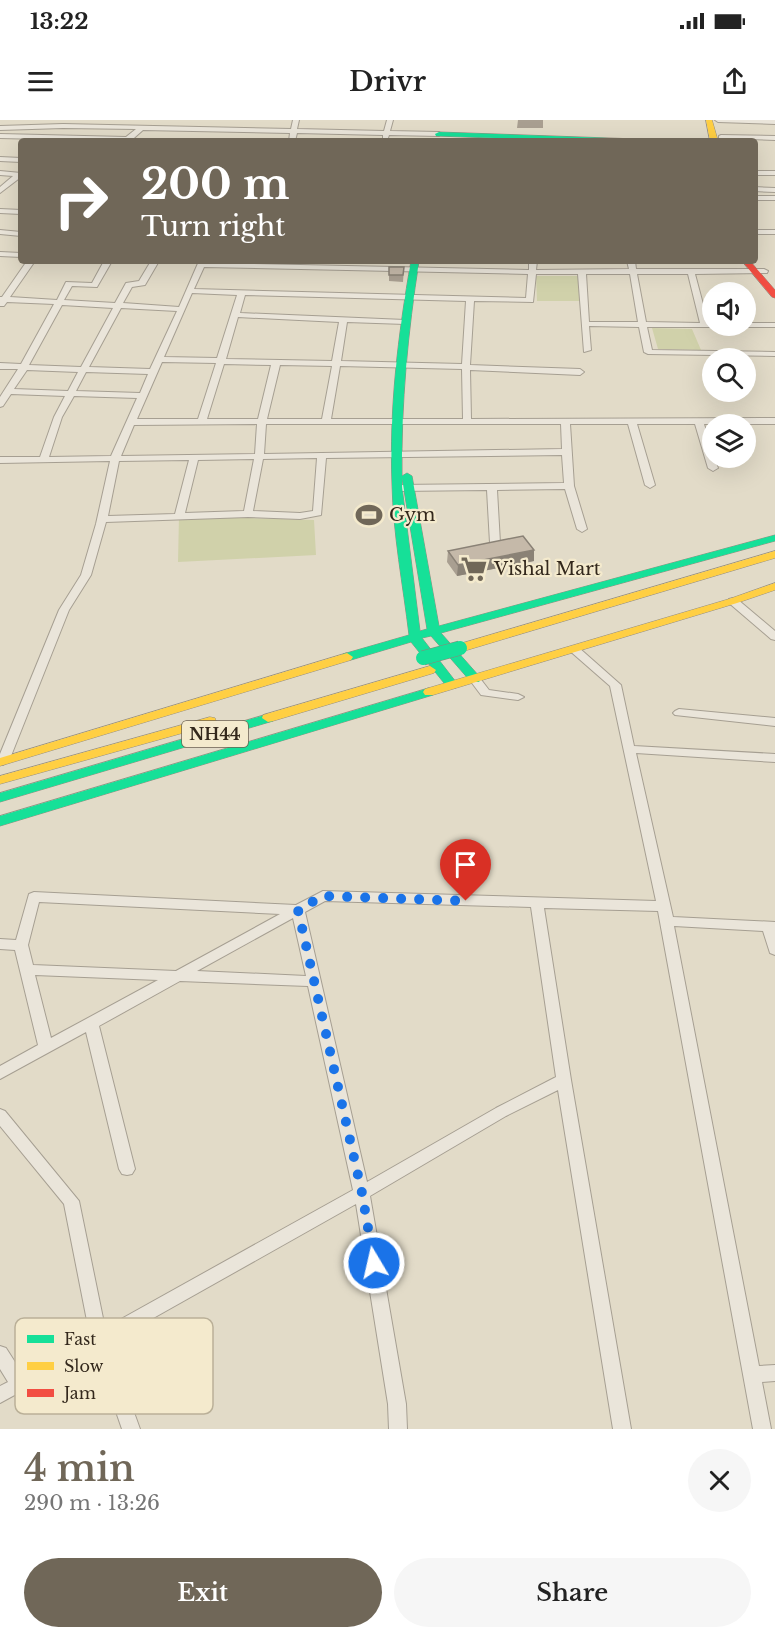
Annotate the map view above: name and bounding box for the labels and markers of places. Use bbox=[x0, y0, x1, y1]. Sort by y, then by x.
sports icon: Gym bbox=[354, 500, 384, 530]
place label: Gym bbox=[389, 504, 435, 526]
supermarket icon: Vishal Mart bbox=[459, 554, 489, 584]
place label: Vishal Mart bbox=[493, 558, 601, 580]
pin bbox=[440, 839, 491, 901]

